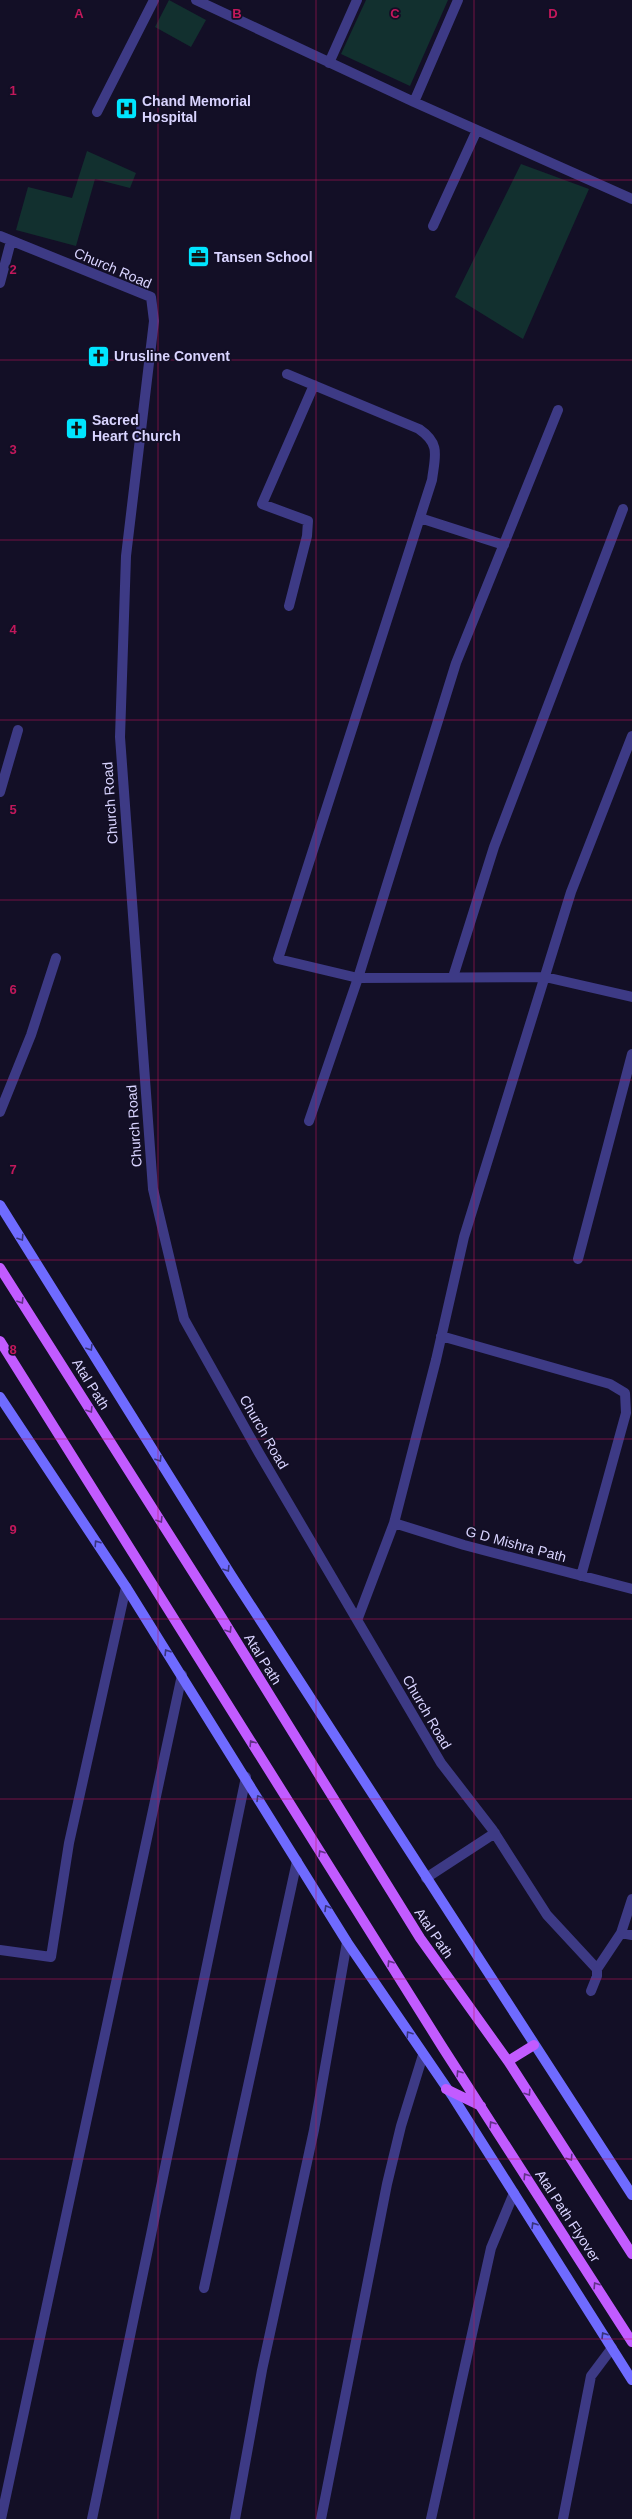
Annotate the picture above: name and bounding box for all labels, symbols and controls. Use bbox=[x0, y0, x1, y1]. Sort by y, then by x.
text: A bbox=[74, 6, 84, 21]
text: B bbox=[232, 6, 242, 21]
text: C bbox=[390, 6, 400, 21]
text: D bbox=[548, 6, 558, 21]
text: 1 bbox=[9, 83, 17, 98]
place label: Chand Memorial Hospital bbox=[142, 93, 251, 125]
hospital icon: Chand Memorial Hospital bbox=[113, 96, 139, 122]
office icon: Tansen School bbox=[185, 244, 211, 270]
street label: Church Road bbox=[72, 245, 154, 291]
place label: Tansen School bbox=[214, 249, 313, 265]
text: 2 bbox=[9, 262, 17, 277]
church icon: Urusline Convent bbox=[85, 343, 111, 369]
place label: Urusline Convent bbox=[114, 348, 230, 364]
place label: Sacred Heart Church bbox=[92, 412, 181, 444]
church icon: Sacred Heart Church bbox=[63, 415, 89, 441]
text: 3 bbox=[9, 442, 17, 457]
text: 4 bbox=[9, 622, 17, 637]
street label: Church Road bbox=[99, 761, 121, 845]
text: 5 bbox=[9, 802, 17, 817]
text: 6 bbox=[9, 982, 17, 997]
street label: Church Road bbox=[123, 1084, 145, 1168]
text: 7 bbox=[9, 1162, 17, 1177]
one-way arrow bbox=[16, 1234, 24, 1241]
one-way arrow bbox=[16, 1296, 23, 1303]
text: 8 bbox=[9, 1342, 17, 1357]
one-way arrow bbox=[86, 1344, 93, 1351]
street label: Atal Path bbox=[69, 1356, 113, 1412]
street label: Church Road bbox=[236, 1392, 292, 1472]
one-way arrow bbox=[86, 1406, 93, 1413]
one-way arrow bbox=[154, 1455, 161, 1462]
one-way arrow bbox=[155, 1516, 163, 1523]
text: 9 bbox=[9, 1522, 17, 1537]
street label: G D Mishra Path bbox=[464, 1523, 568, 1565]
one-way arrow bbox=[95, 1540, 102, 1547]
one-way arrow bbox=[222, 1565, 230, 1572]
one-way arrow bbox=[225, 1626, 232, 1633]
street label: Atal Path bbox=[241, 1631, 285, 1687]
one-way arrow bbox=[165, 1649, 172, 1656]
street label: Church Road bbox=[399, 1672, 455, 1752]
one-way arrow bbox=[249, 1740, 257, 1747]
one-way arrow bbox=[256, 1795, 263, 1802]
one-way arrow bbox=[318, 1850, 326, 1857]
one-way arrow bbox=[324, 1905, 331, 1912]
street label: Atal Path bbox=[411, 1905, 457, 1961]
one-way arrow bbox=[387, 1960, 395, 1967]
one-way arrow bbox=[407, 2032, 414, 2039]
one-way arrow bbox=[457, 2070, 464, 2077]
one-way arrow bbox=[524, 2089, 531, 2096]
one-way arrow bbox=[490, 2121, 497, 2128]
one-way arrow bbox=[565, 2154, 573, 2161]
street label: Atal Path Flyover bbox=[532, 2167, 604, 2265]
one-way arrow bbox=[523, 2173, 530, 2180]
one-way arrow bbox=[532, 2222, 539, 2229]
one-way arrow bbox=[593, 2282, 601, 2289]
one-way arrow bbox=[601, 2332, 609, 2339]

